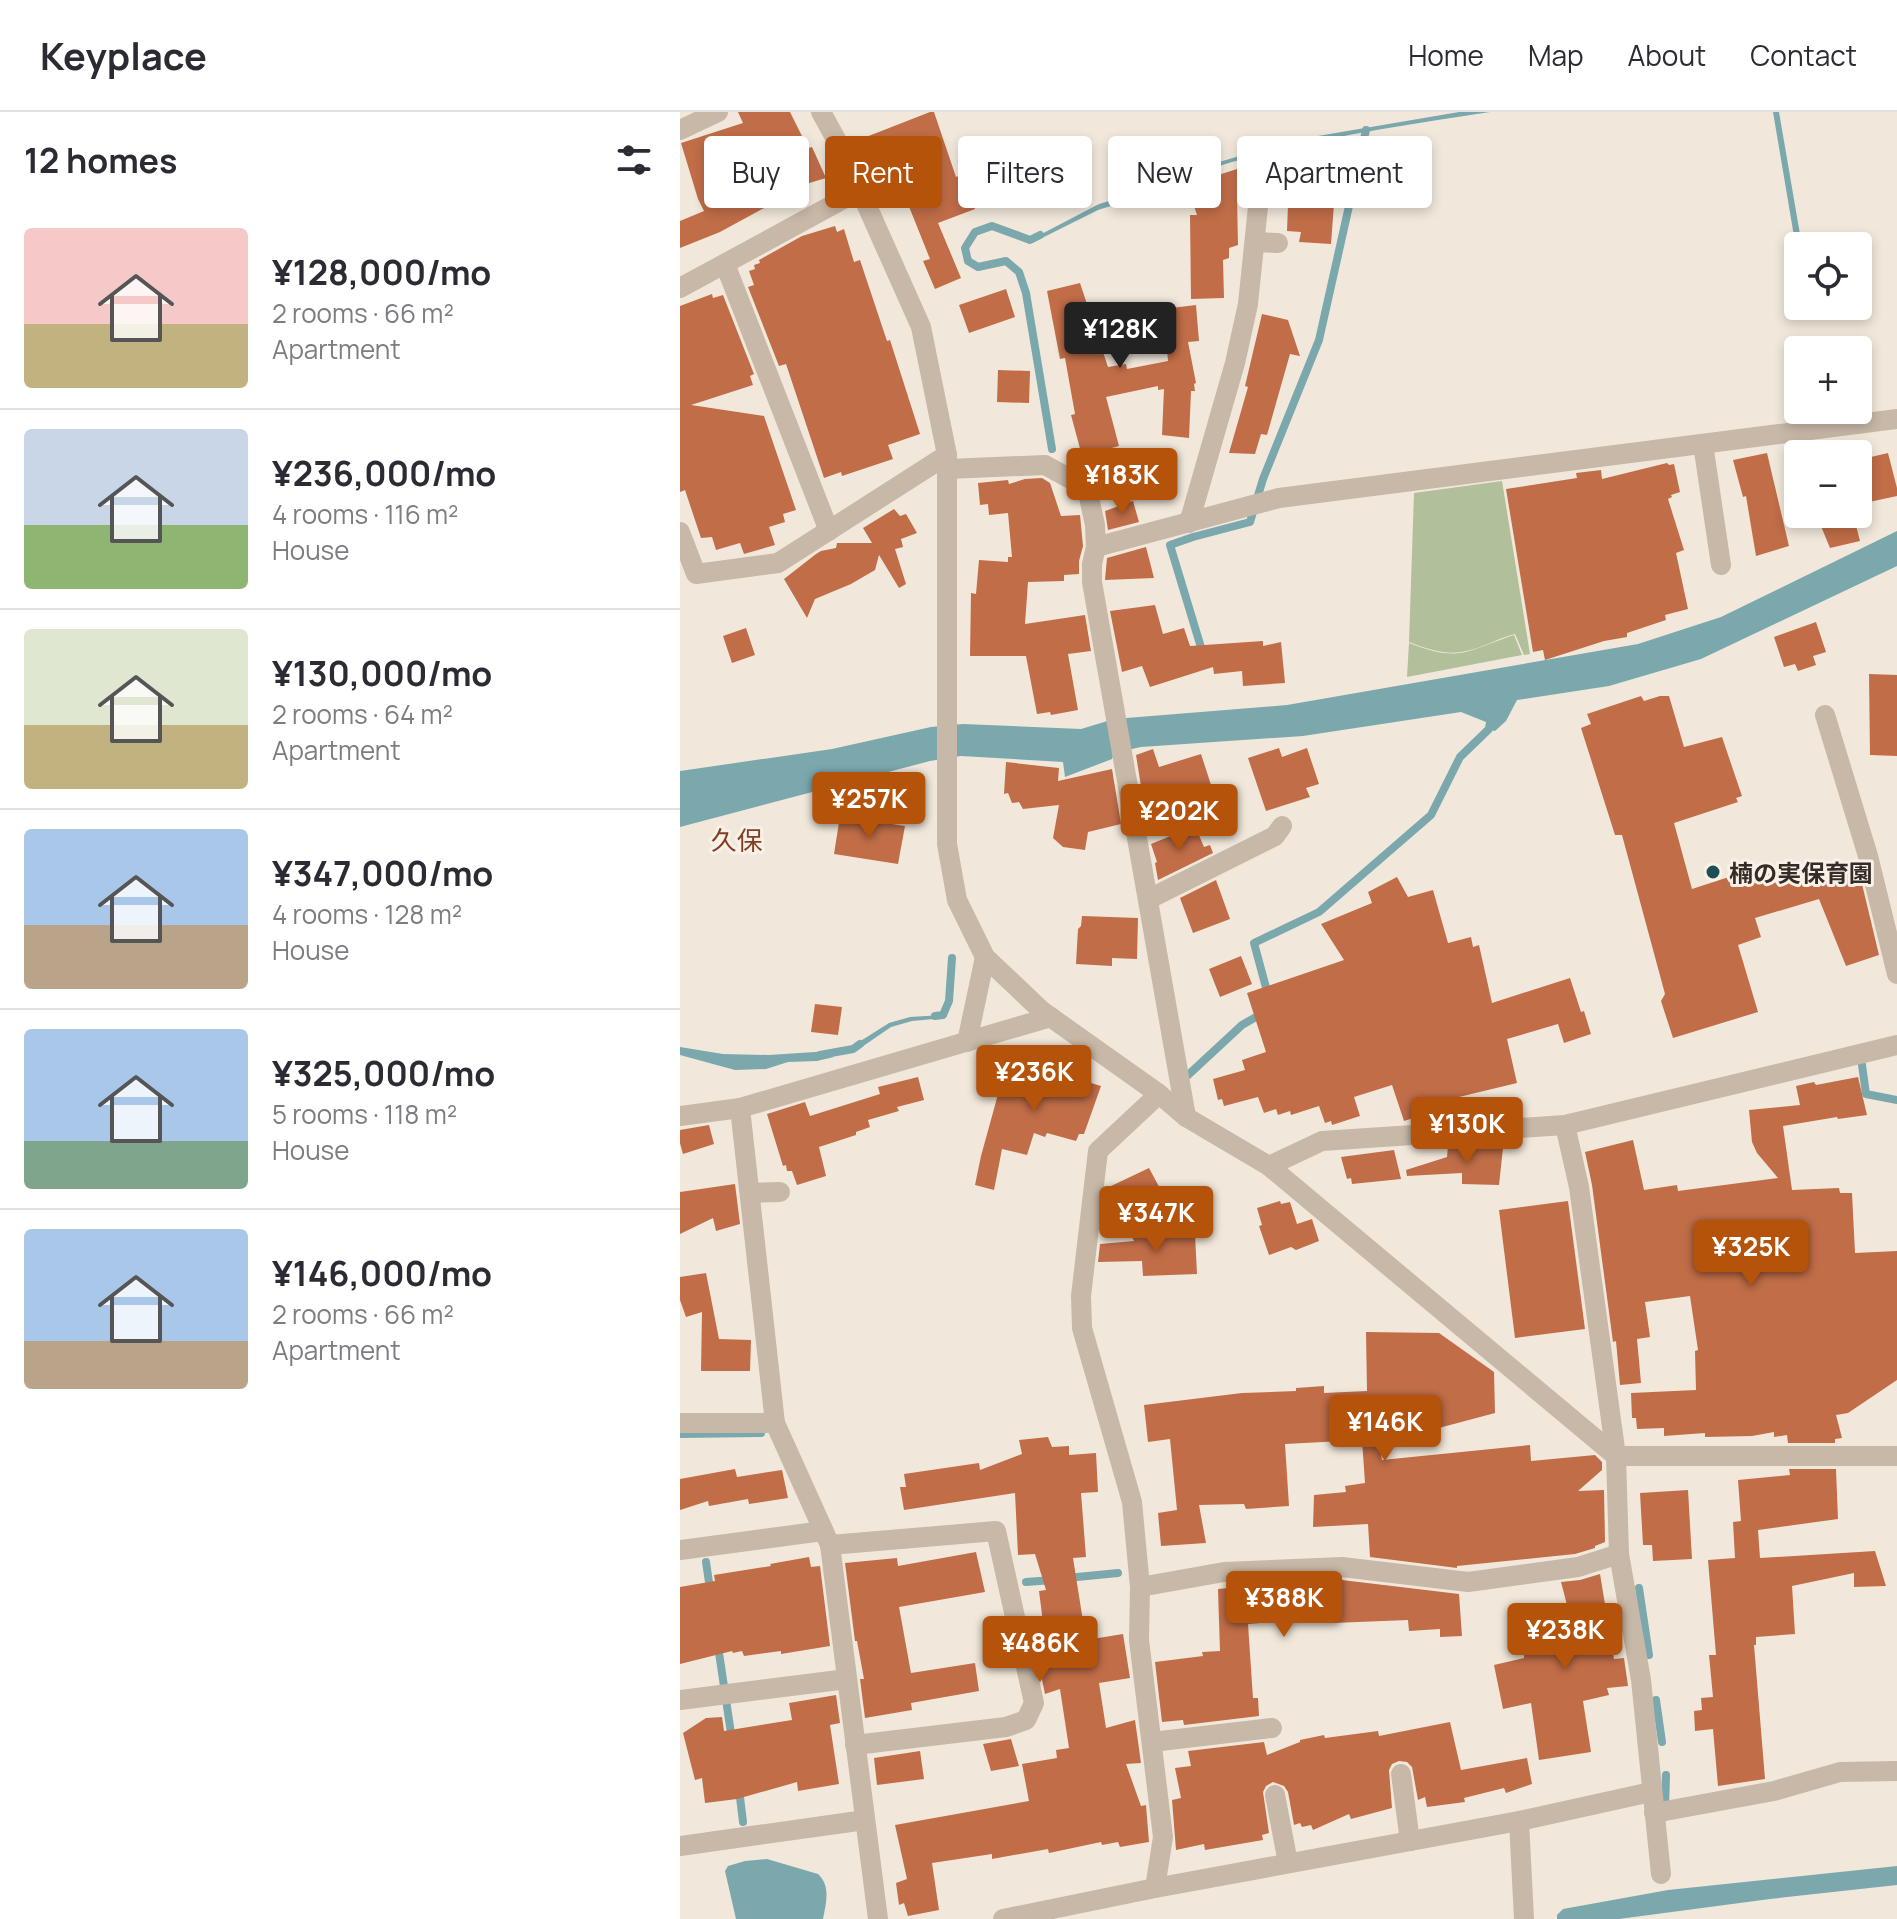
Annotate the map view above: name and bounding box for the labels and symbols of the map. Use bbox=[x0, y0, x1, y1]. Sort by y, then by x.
pin: ¥128K bbox=[1064, 302, 1176, 370]
pin: ¥183K bbox=[1066, 448, 1178, 516]
pin: ¥257K bbox=[813, 772, 925, 840]
pin: ¥202K bbox=[1123, 784, 1235, 852]
district label: 久保 bbox=[711, 822, 763, 858]
place label: 楠の実保育園 bbox=[1729, 856, 1873, 889]
marker: 楠の実保育園 bbox=[1704, 863, 1722, 881]
pin: ¥236K bbox=[978, 1045, 1090, 1113]
pin: ¥130K bbox=[1411, 1097, 1523, 1165]
pin: ¥347K bbox=[1100, 1186, 1212, 1254]
pin: ¥325K bbox=[1695, 1220, 1807, 1288]
pin: ¥146K bbox=[1329, 1395, 1441, 1463]
pin: ¥388K bbox=[1228, 1571, 1340, 1639]
pin: ¥238K bbox=[1509, 1603, 1621, 1671]
pin: ¥486K bbox=[984, 1616, 1096, 1684]

